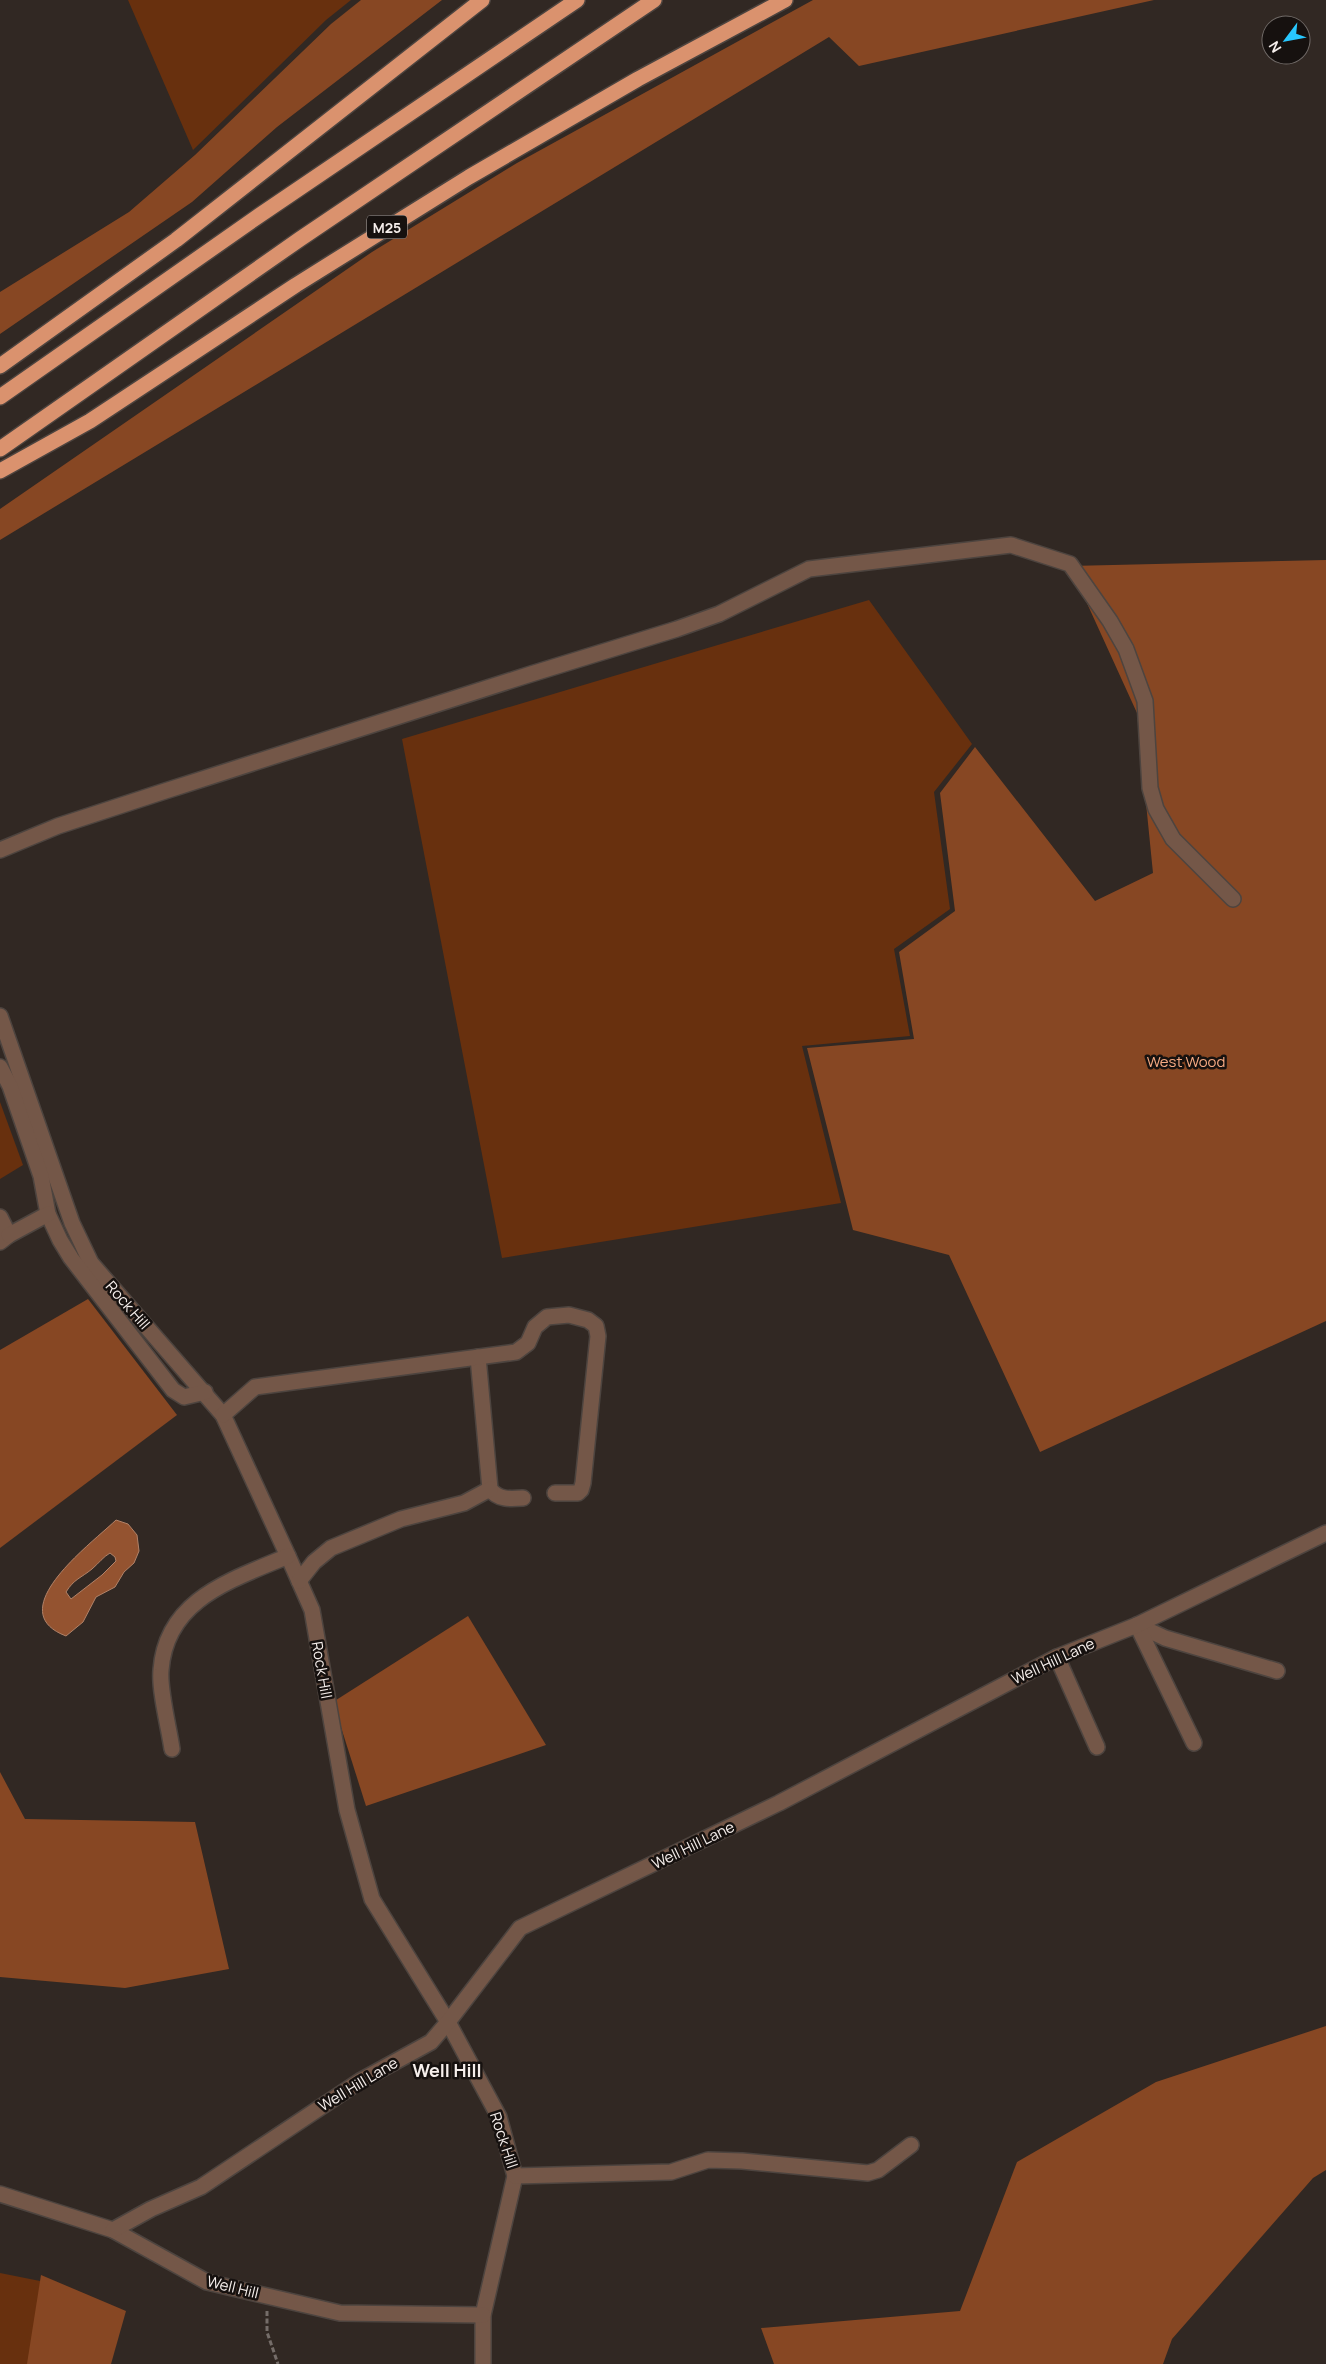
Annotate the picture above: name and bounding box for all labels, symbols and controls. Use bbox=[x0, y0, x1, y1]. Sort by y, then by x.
north arrow bbox=[1261, 15, 1311, 65]
text: N bbox=[1264, 38, 1285, 56]
road number: M25 bbox=[367, 216, 407, 238]
park label: West Wood bbox=[1147, 1051, 1225, 1072]
street label: Rock Hill bbox=[101, 1276, 155, 1334]
street label: Well Hill Lane bbox=[1008, 1633, 1098, 1689]
street label: Rock Hill bbox=[307, 1640, 337, 1700]
street label: Well Hill Lane bbox=[648, 1816, 738, 1874]
street label: Well Hill Lane bbox=[314, 2052, 402, 2116]
district label: Well Hill bbox=[412, 2058, 482, 2082]
street label: Rock Hill bbox=[485, 2109, 523, 2171]
street label: Well Hill bbox=[205, 2270, 261, 2304]

